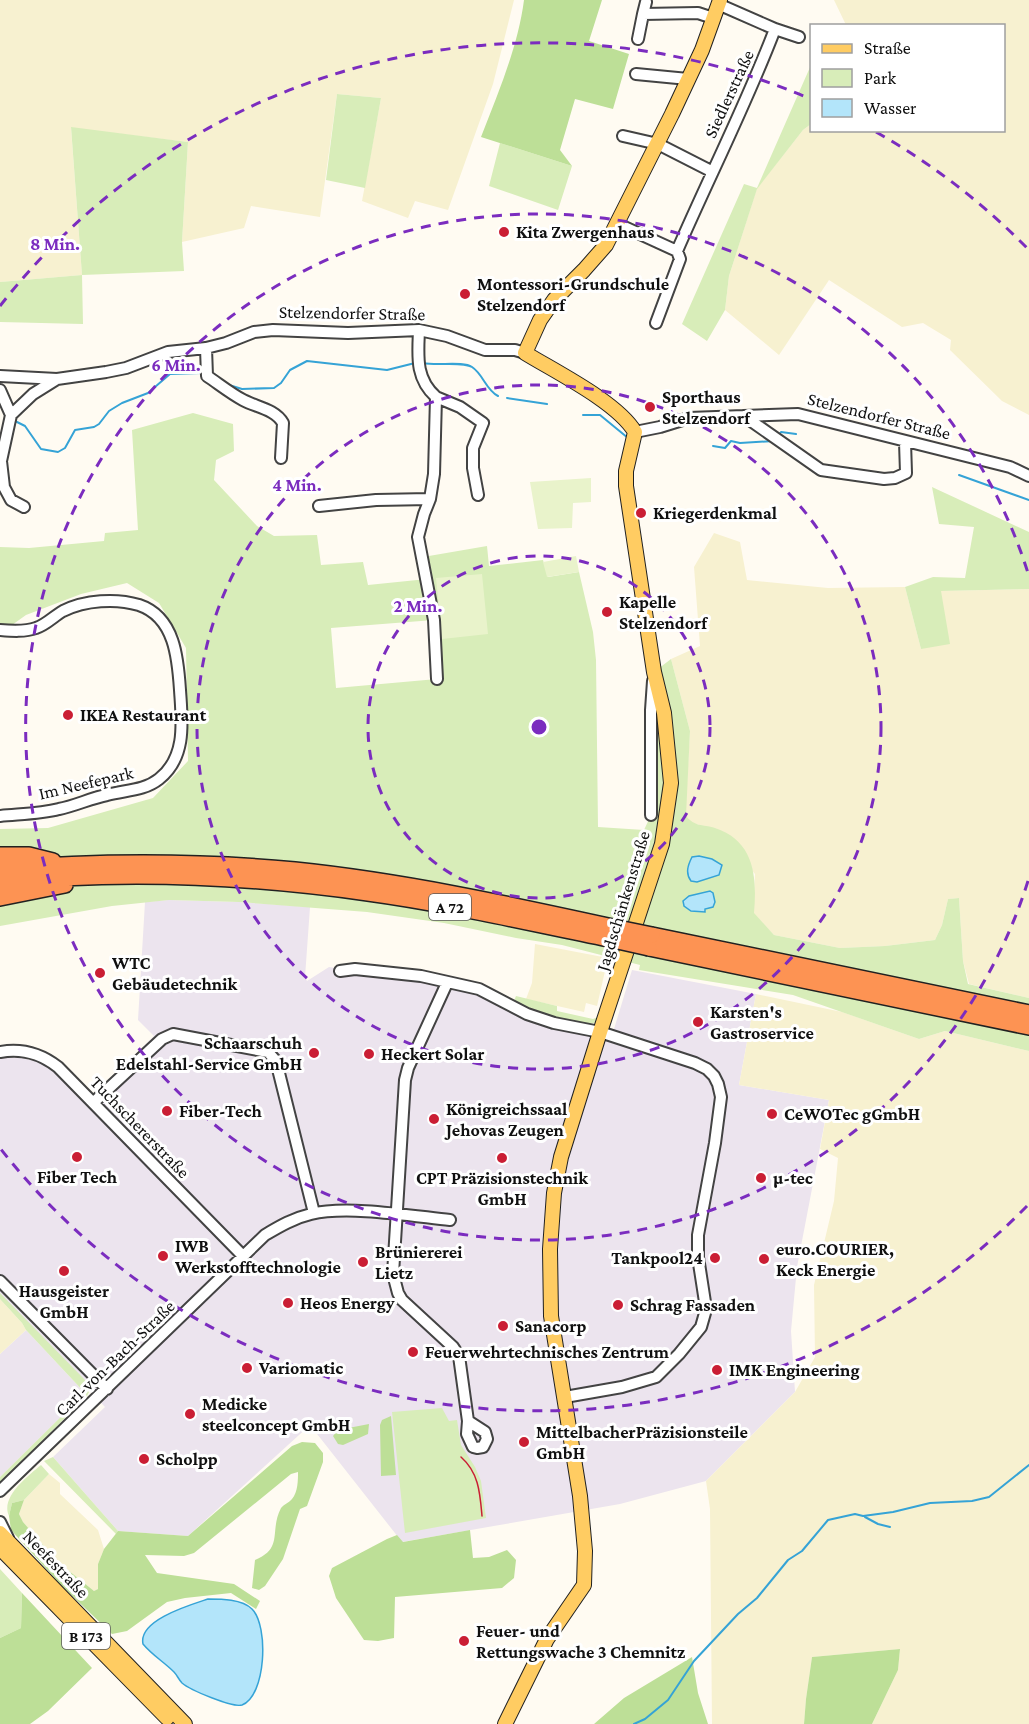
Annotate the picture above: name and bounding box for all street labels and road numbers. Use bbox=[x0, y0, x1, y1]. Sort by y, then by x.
street label: Siedlerstraße bbox=[700, 47, 758, 141]
street label: Stelzendorfer Straße bbox=[279, 302, 426, 324]
street label: Stelzendorfer Straße bbox=[805, 389, 953, 443]
street label: Im Neefepark bbox=[37, 762, 136, 804]
street label: Jagdschänkenstraße bbox=[592, 829, 654, 975]
road number: A 72 bbox=[429, 894, 471, 920]
street label: Tuchschererstraße bbox=[86, 1072, 194, 1182]
street label: Carl-von-Bach-Straße bbox=[51, 1296, 179, 1420]
street label: Neefestraße bbox=[19, 1526, 93, 1602]
road number: B 173 bbox=[62, 1623, 110, 1649]

